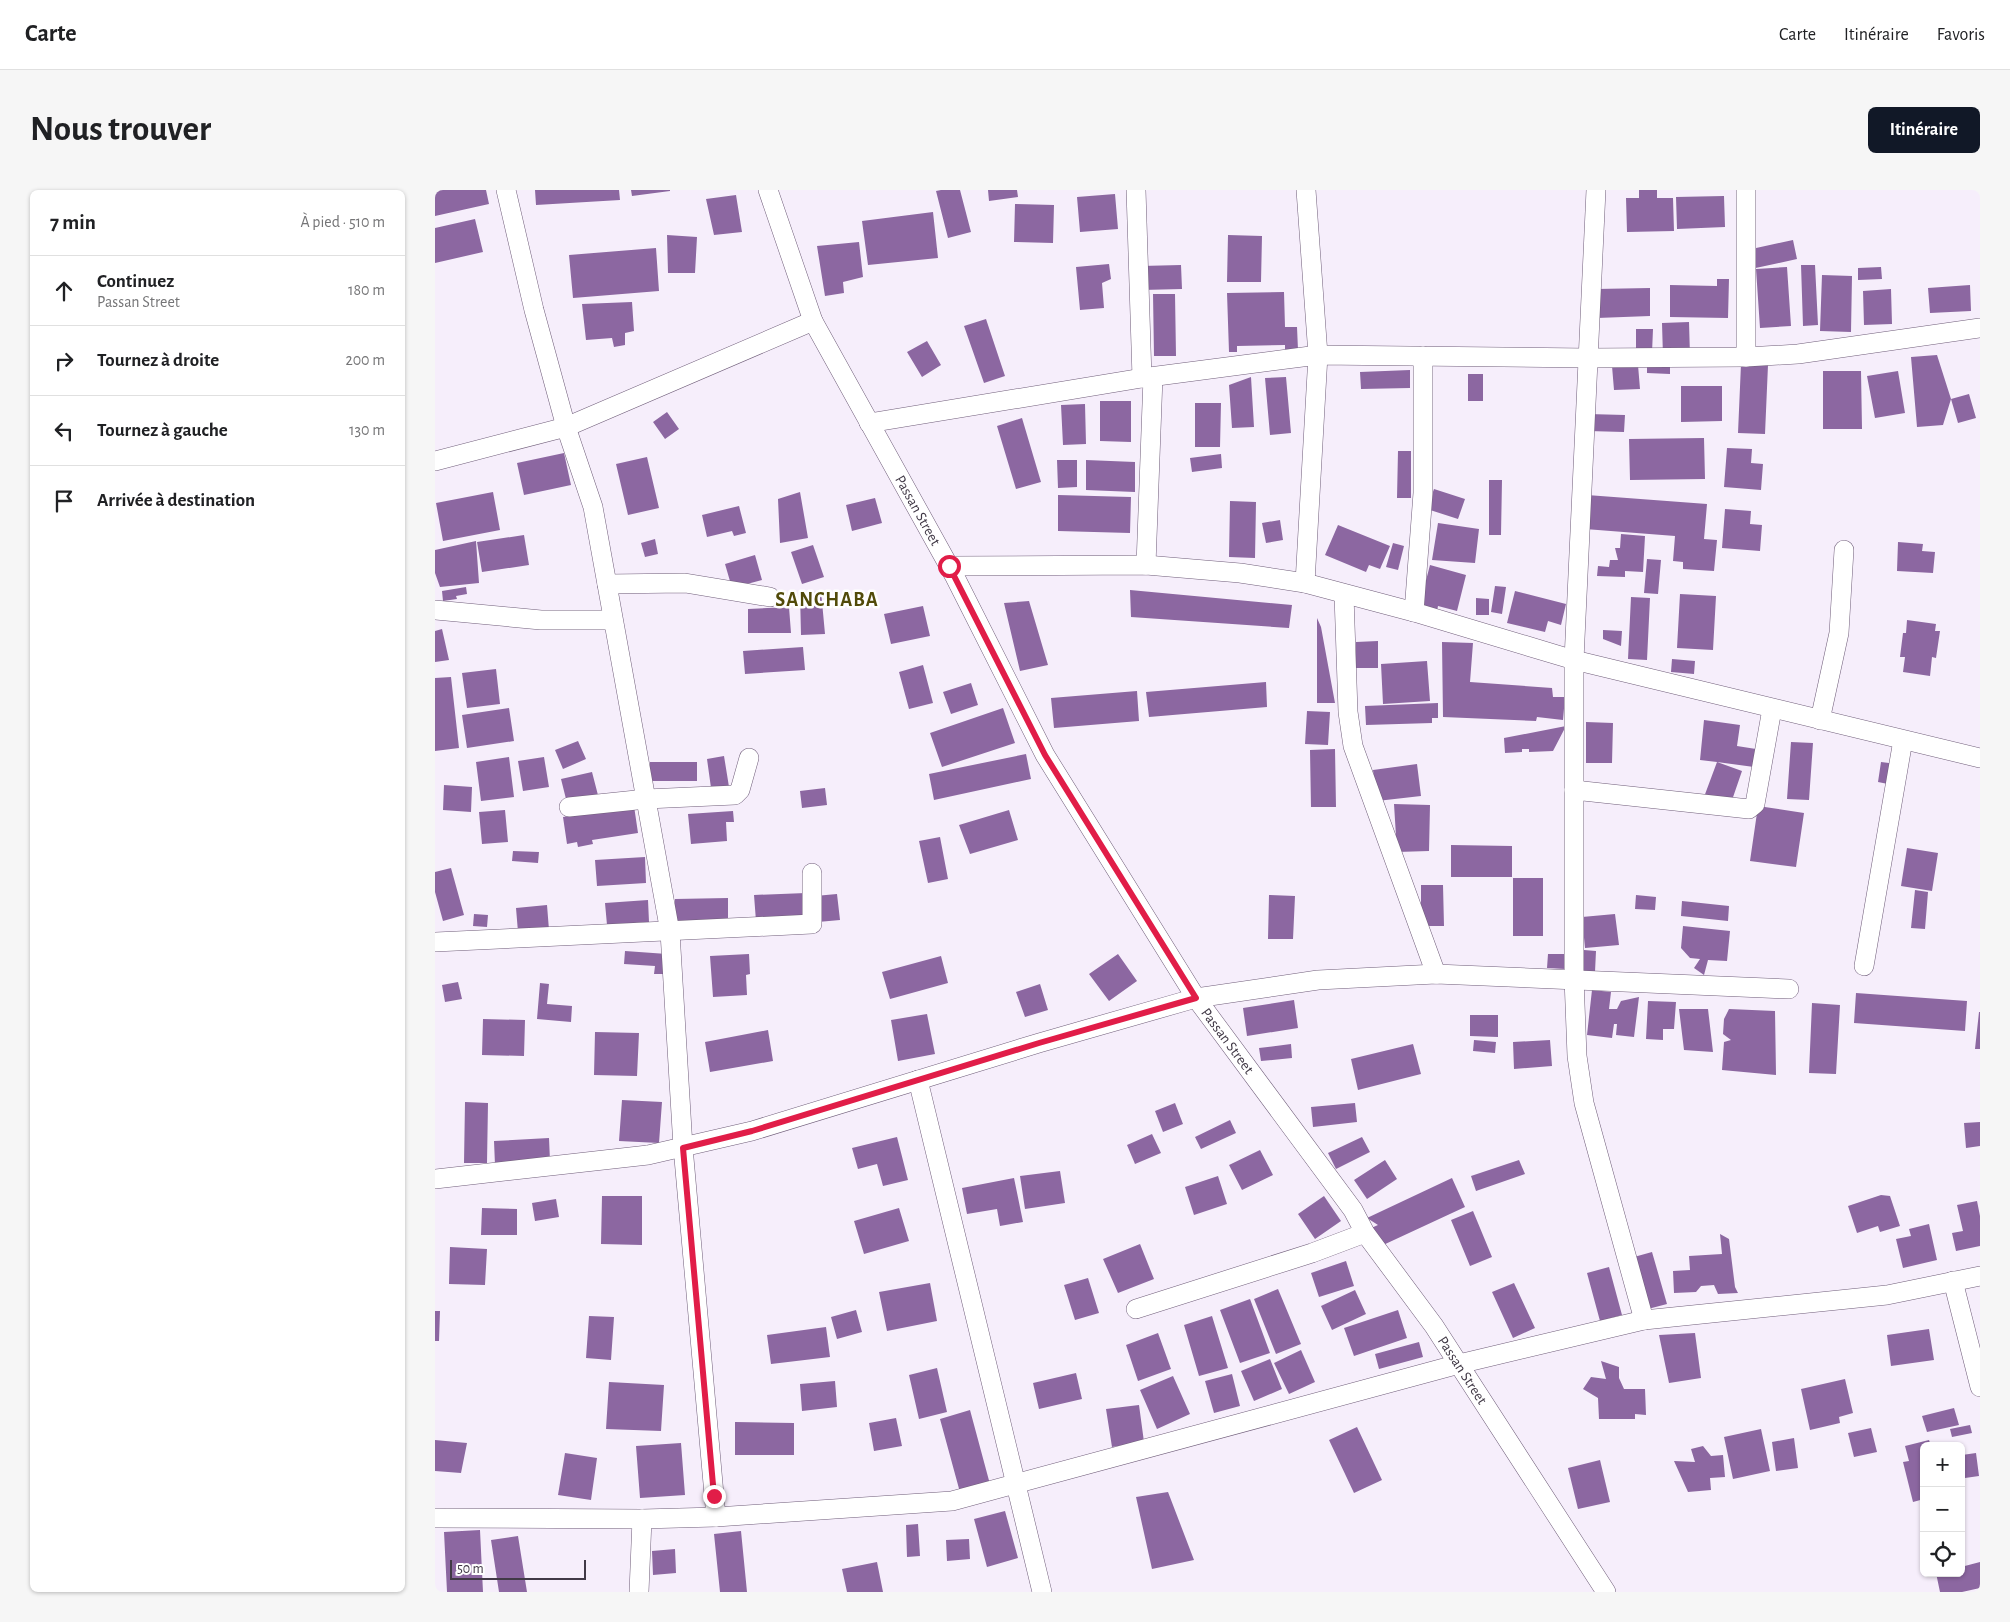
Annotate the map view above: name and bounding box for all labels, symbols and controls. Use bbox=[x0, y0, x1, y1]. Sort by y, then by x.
text: Carte bbox=[25, 22, 77, 46]
text: Carte bbox=[1779, 26, 1816, 44]
text: Itinéraire bbox=[1844, 26, 1909, 44]
text: Favoris bbox=[1937, 26, 1985, 44]
button: Itinéraire bbox=[1868, 107, 1980, 153]
text: Nous trouver bbox=[30, 112, 211, 147]
text: 7 min bbox=[50, 212, 96, 233]
text: À pied · 510 m bbox=[300, 214, 385, 230]
text: Continuez bbox=[97, 272, 174, 291]
icon: ahead bbox=[50, 277, 78, 305]
text: 180 m bbox=[348, 282, 385, 298]
text: Passan Street bbox=[97, 294, 180, 310]
icon: right bbox=[50, 347, 78, 375]
text: Tournez à droite bbox=[97, 351, 219, 370]
text: 200 m bbox=[345, 352, 385, 368]
icon: left bbox=[50, 417, 78, 445]
text: Tournez à gauche bbox=[97, 421, 228, 440]
text: 130 m bbox=[349, 422, 385, 438]
street label: Passan Street bbox=[893, 473, 944, 548]
icon: arrive bbox=[50, 487, 78, 515]
text: Arrivée à destination bbox=[97, 491, 255, 510]
route start bbox=[938, 555, 961, 578]
district label: SANCHABA bbox=[775, 590, 879, 610]
street label: Passan Street bbox=[1198, 1005, 1257, 1077]
street label: Passan Street bbox=[1435, 1333, 1490, 1407]
map controls bbox=[1920, 1442, 1965, 1577]
button: + bbox=[1920, 1442, 1965, 1487]
route end bbox=[703, 1485, 726, 1508]
button: − bbox=[1920, 1487, 1965, 1532]
button: locate bbox=[1920, 1532, 1965, 1577]
scale bar bbox=[450, 1557, 586, 1580]
text: 50 m bbox=[457, 1562, 484, 1576]

